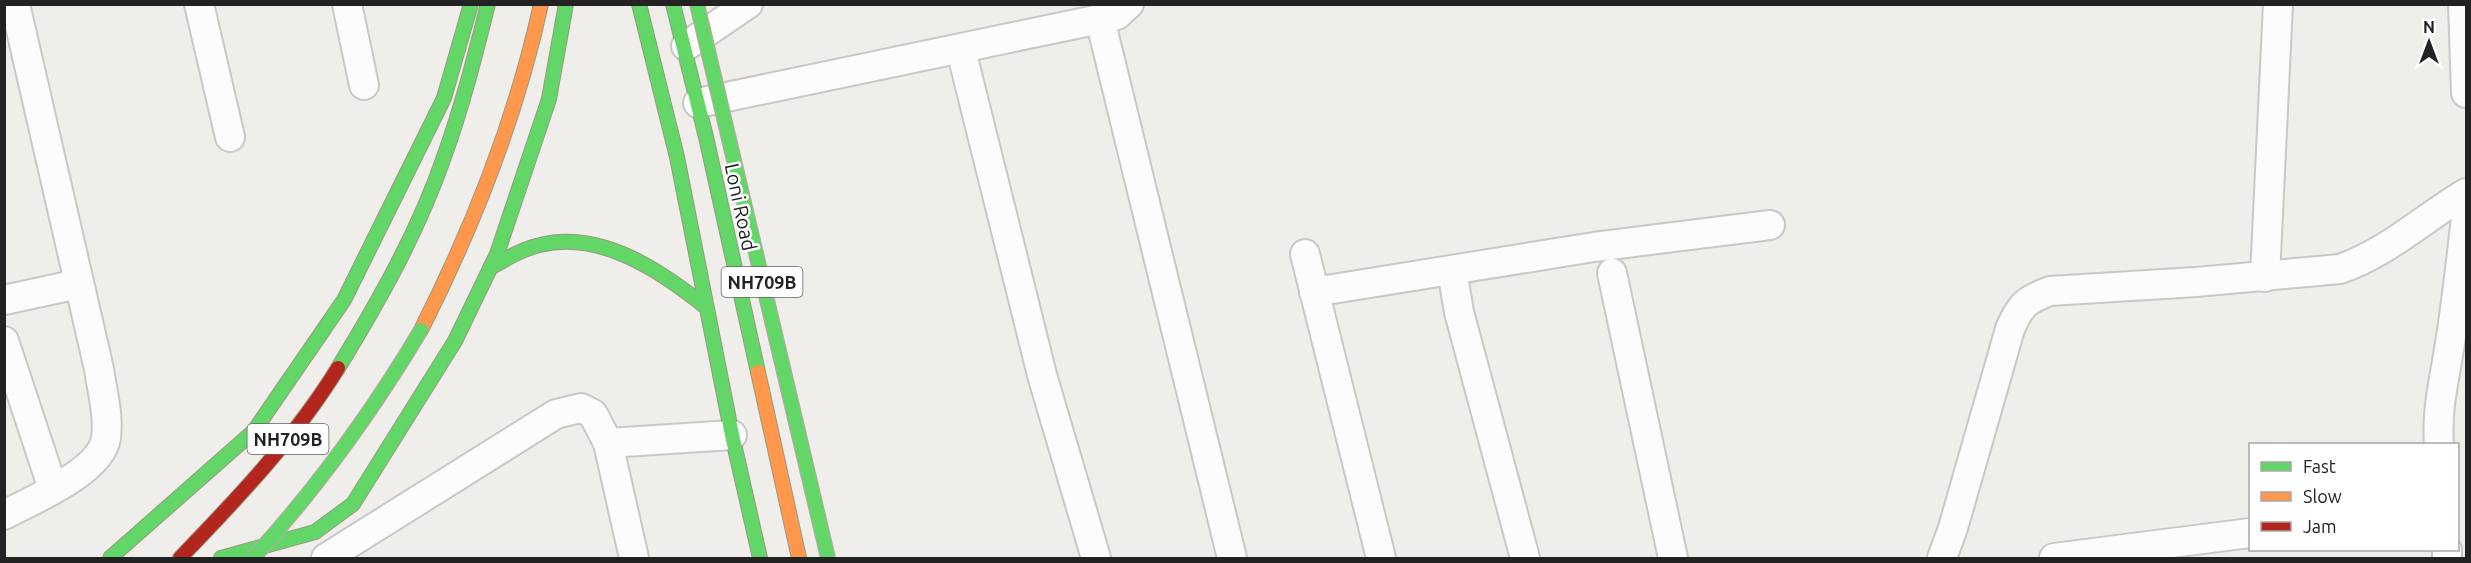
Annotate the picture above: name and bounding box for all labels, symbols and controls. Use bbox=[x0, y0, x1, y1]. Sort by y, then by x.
north arrow bbox=[2399, 12, 2459, 72]
text: N bbox=[2423, 18, 2435, 36]
street label: Loni Road bbox=[721, 161, 761, 253]
road number: NH709B bbox=[722, 267, 802, 297]
road number: NH709B bbox=[248, 424, 328, 454]
legend bbox=[2249, 443, 2459, 551]
text: Fast bbox=[2303, 456, 2336, 476]
text: Slow bbox=[2303, 486, 2342, 506]
text: Jam bbox=[2303, 516, 2337, 536]

